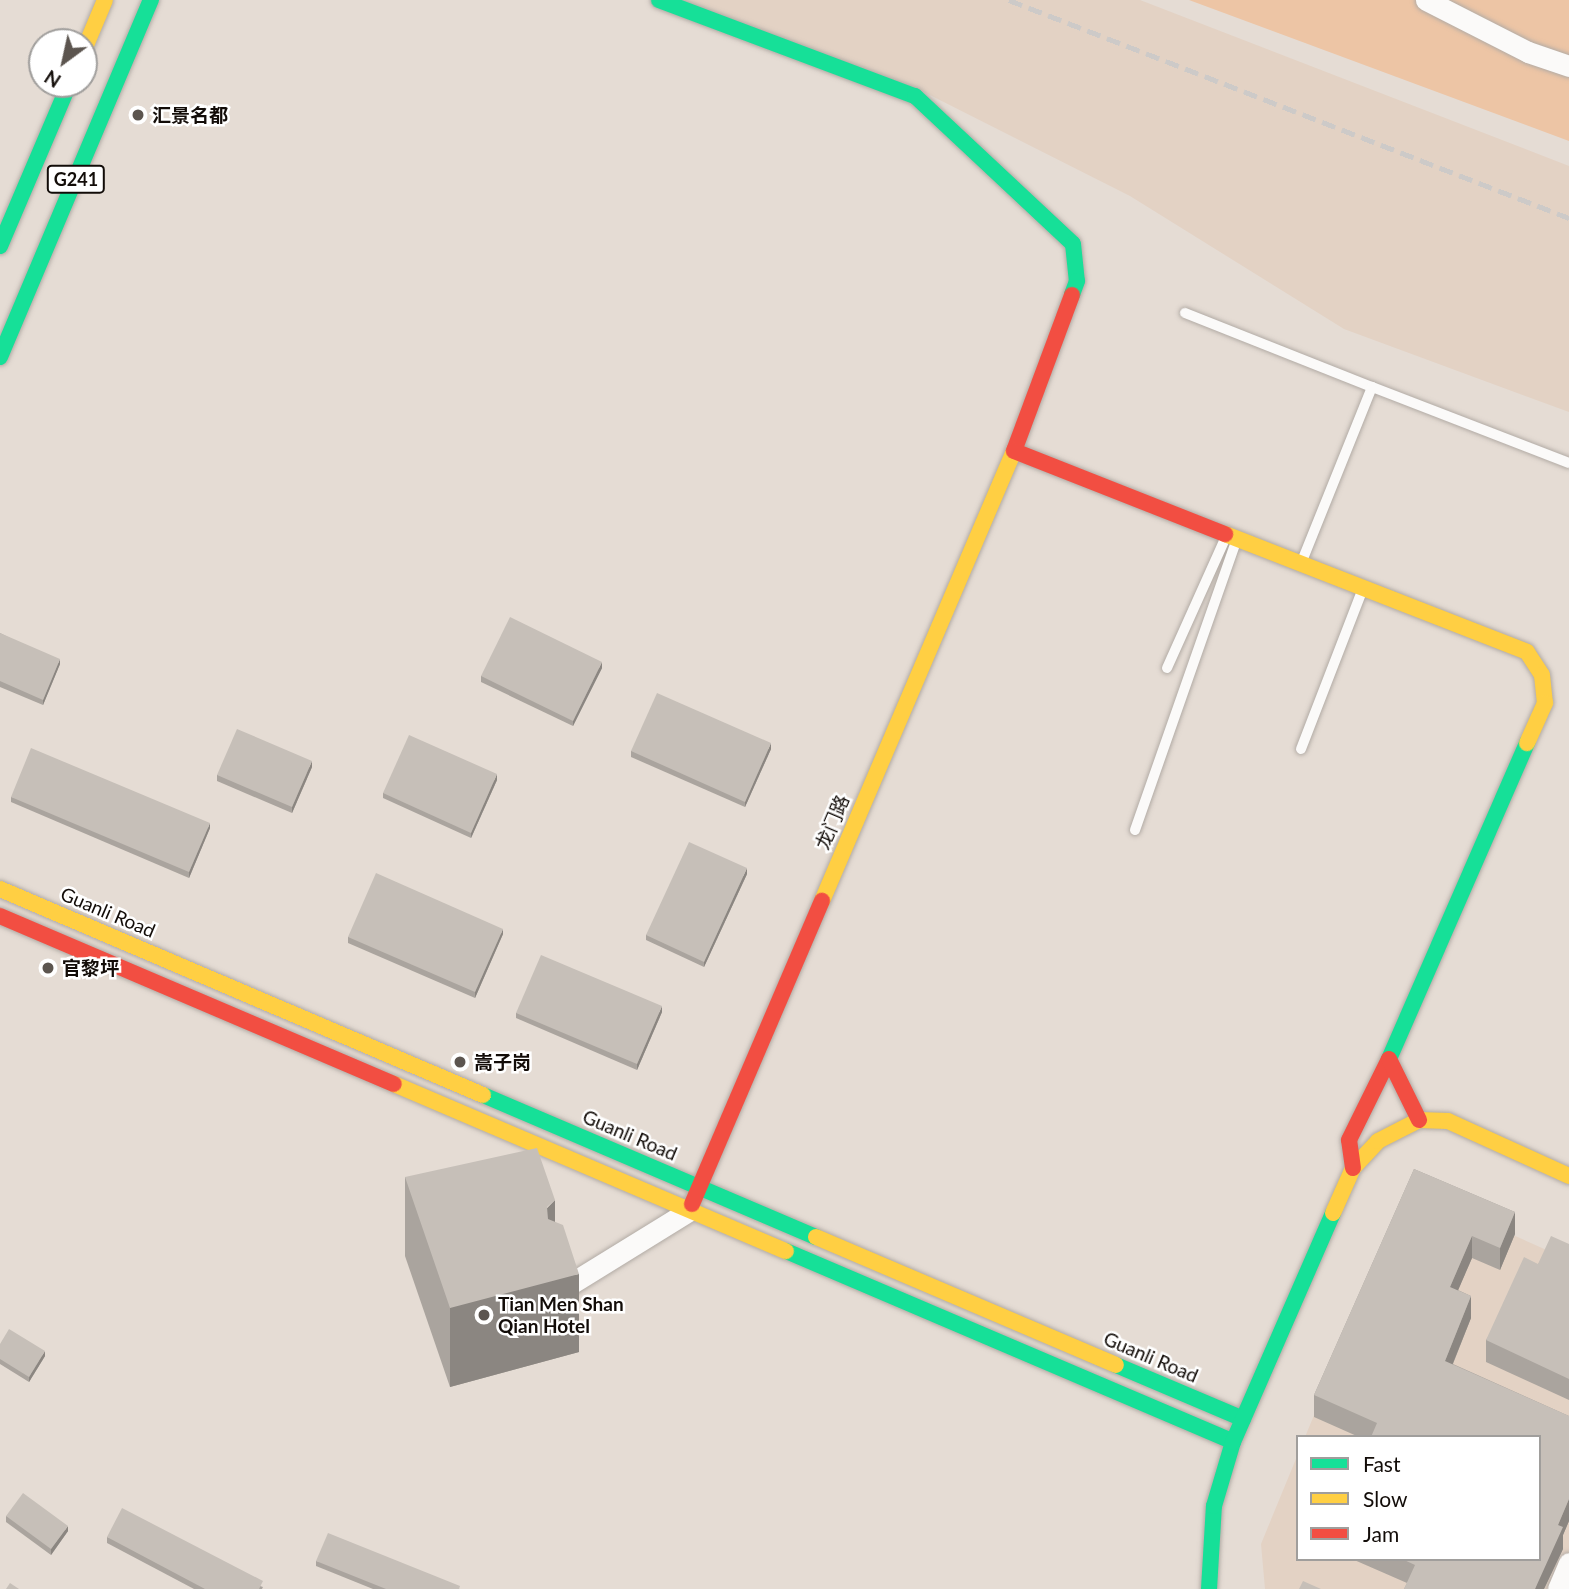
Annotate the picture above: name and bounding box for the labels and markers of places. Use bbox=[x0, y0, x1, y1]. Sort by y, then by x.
place label: 汇景名都 bbox=[152, 104, 228, 126]
marker: 汇景名都 bbox=[130, 107, 146, 123]
place label: 官黎坪 bbox=[62, 957, 119, 979]
marker: 官黎坪 bbox=[40, 960, 56, 976]
place label: 嵩子岗 bbox=[474, 1051, 531, 1073]
marker: 嵩子岗 bbox=[452, 1054, 468, 1070]
place label: Tian Men Shan Qian Hotel bbox=[498, 1293, 624, 1337]
marker: Tian Men Shan Qian Hotel bbox=[476, 1307, 492, 1323]

